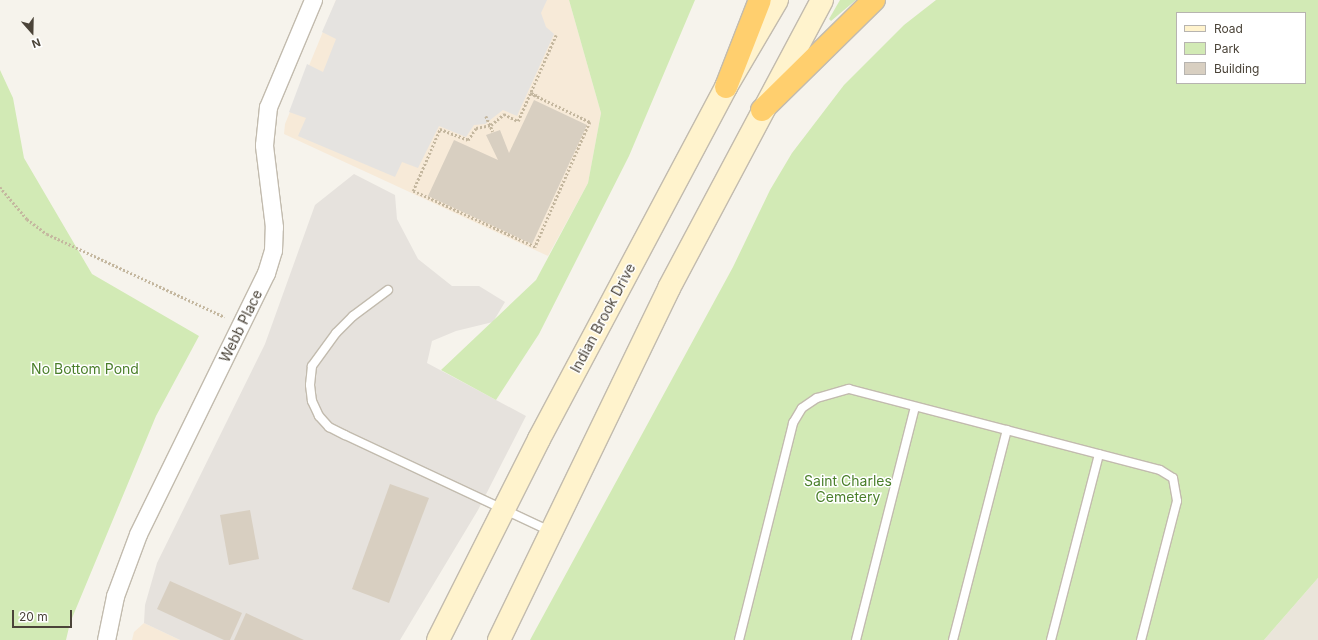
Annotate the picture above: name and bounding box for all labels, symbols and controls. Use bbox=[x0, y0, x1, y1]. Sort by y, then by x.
north arrow bbox=[12, 12, 52, 52]
legend bbox=[1176, 12, 1306, 84]
text: Road bbox=[1214, 21, 1243, 36]
text: N bbox=[30, 35, 42, 51]
text: Park bbox=[1214, 41, 1240, 56]
text: Building bbox=[1214, 61, 1259, 76]
street label: Indian Brook Drive bbox=[567, 260, 639, 376]
street label: Webb Place bbox=[216, 287, 266, 365]
park label: No Bottom Pond bbox=[31, 361, 139, 377]
park label: Saint Charles Cemetery bbox=[804, 473, 892, 506]
scale bar bbox=[14, 602, 74, 628]
text: 20 m bbox=[19, 609, 48, 624]

